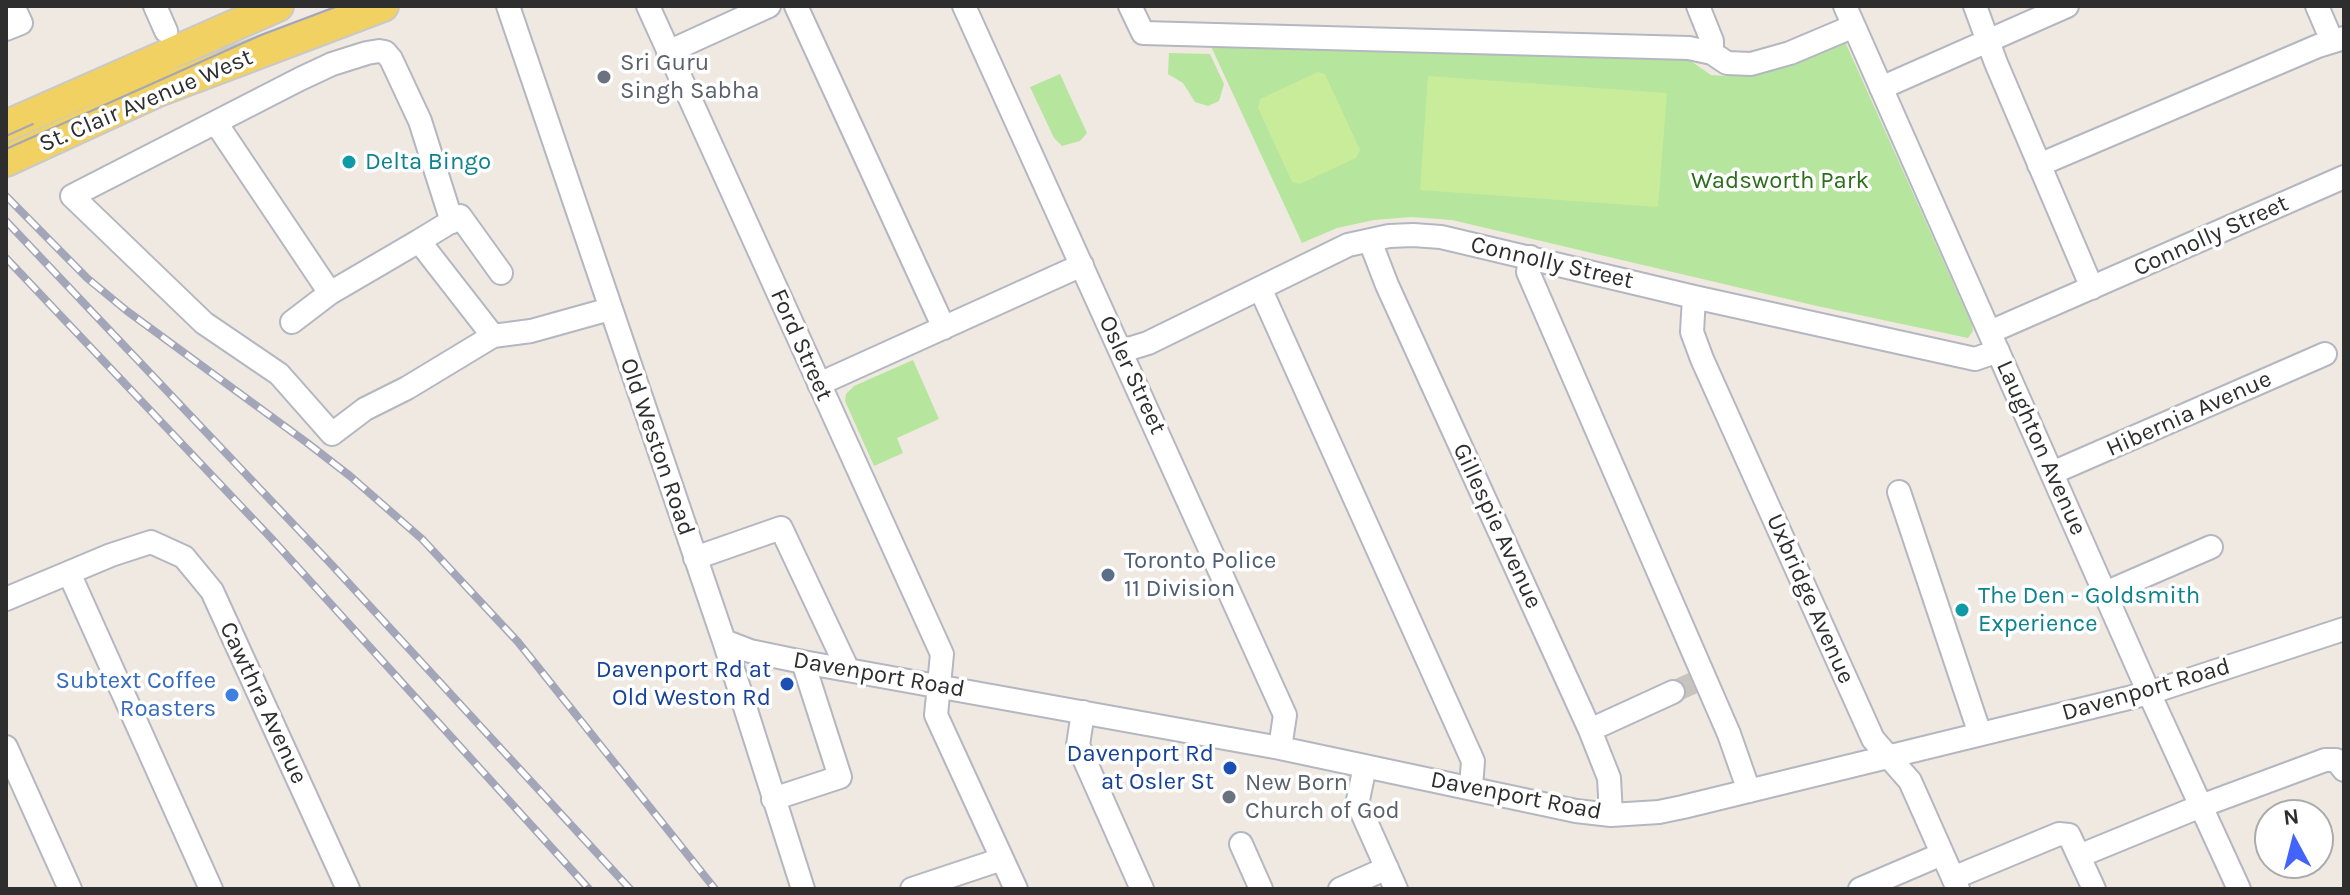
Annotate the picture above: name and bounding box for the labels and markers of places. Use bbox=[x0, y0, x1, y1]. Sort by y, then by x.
place label: Sri Guru Singh Sabha bbox=[620, 49, 760, 105]
marker: Sri Guru Singh Sabha bbox=[595, 68, 613, 86]
place label: Delta Bingo bbox=[365, 148, 491, 176]
marker: Delta Bingo bbox=[340, 153, 358, 171]
place label: Toronto Police 11 Division bbox=[1124, 547, 1276, 603]
marker: Toronto Police 11 Division bbox=[1099, 566, 1117, 584]
place label: The Den - Goldsmith Experience bbox=[1978, 582, 2200, 638]
marker: The Den - Goldsmith Experience bbox=[1953, 601, 1971, 619]
place label: Davenport Rd at Old Weston Rd bbox=[596, 656, 771, 712]
place label: Subtext Coffee Roasters bbox=[55, 667, 216, 723]
marker: Davenport Rd at Old Weston Rd bbox=[778, 675, 796, 693]
marker: Subtext Coffee Roasters bbox=[223, 686, 241, 704]
place label: Davenport Rd at Osler St bbox=[1067, 740, 1214, 796]
marker: Davenport Rd at Osler St bbox=[1221, 759, 1239, 777]
place label: New Born Church of God bbox=[1245, 769, 1400, 825]
marker: New Born Church of God bbox=[1220, 788, 1238, 806]

